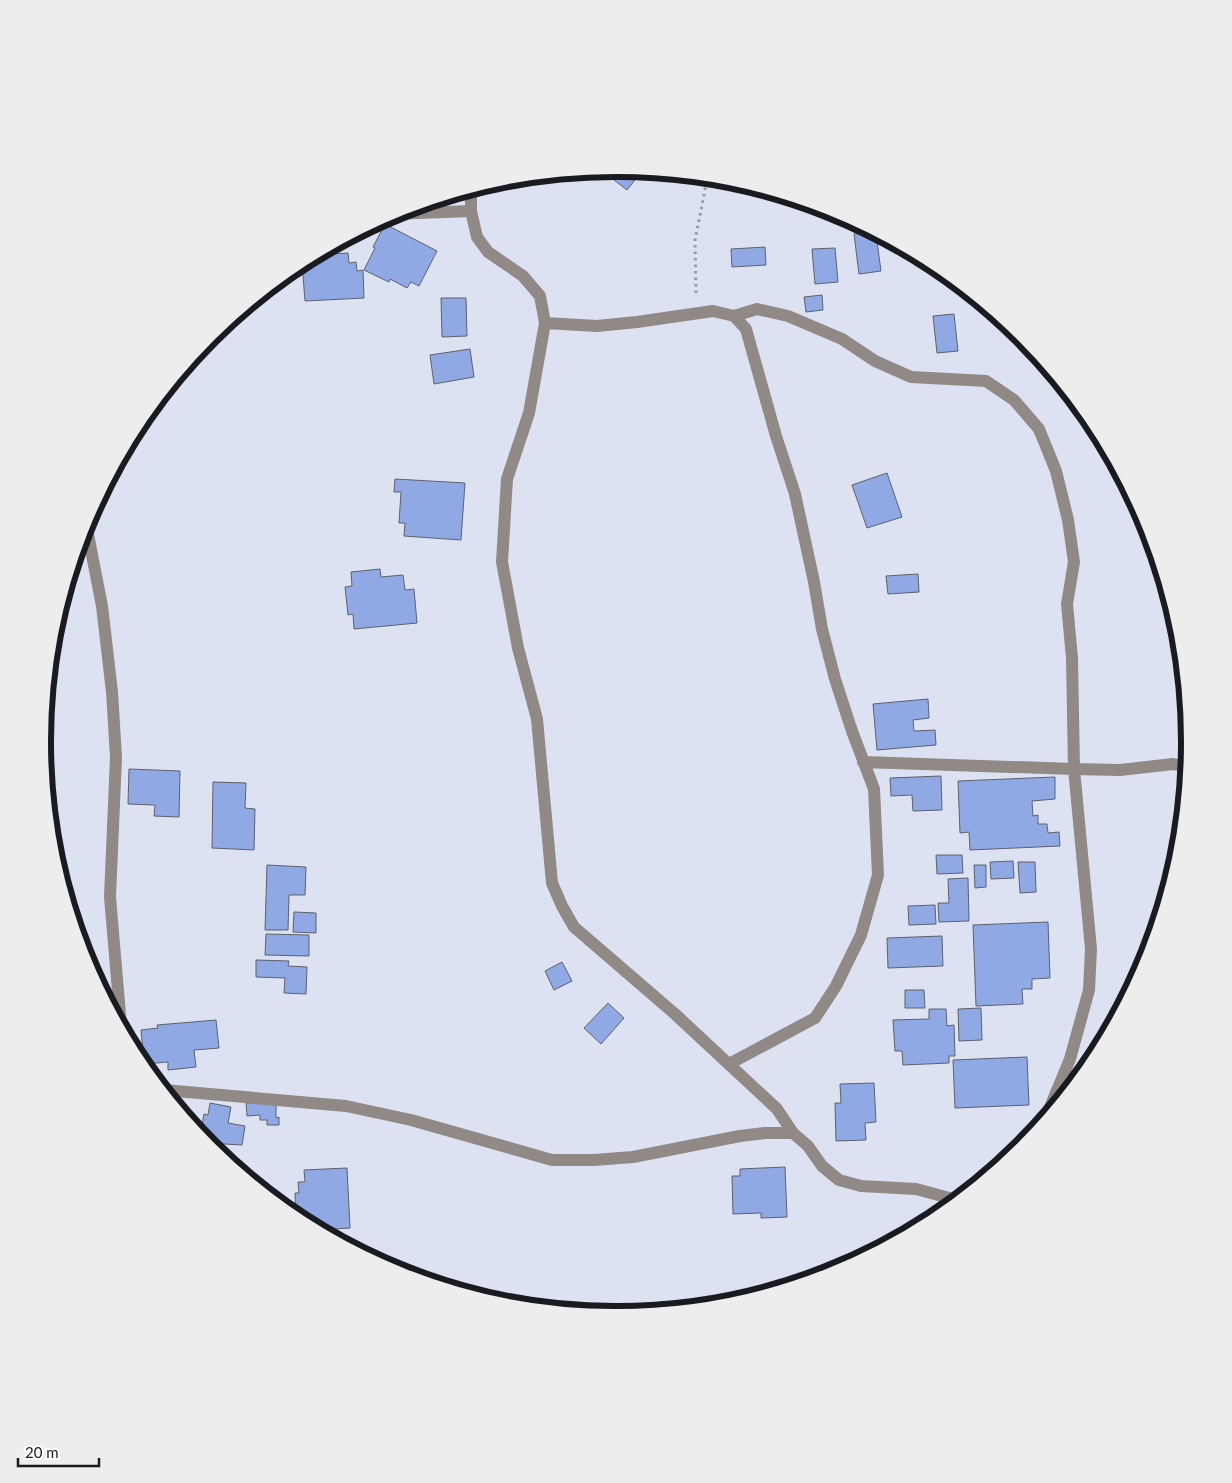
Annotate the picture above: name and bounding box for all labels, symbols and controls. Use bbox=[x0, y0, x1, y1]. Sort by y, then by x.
scale bar bbox=[18, 1436, 99, 1468]
text: 20 m bbox=[25, 1443, 59, 1461]

